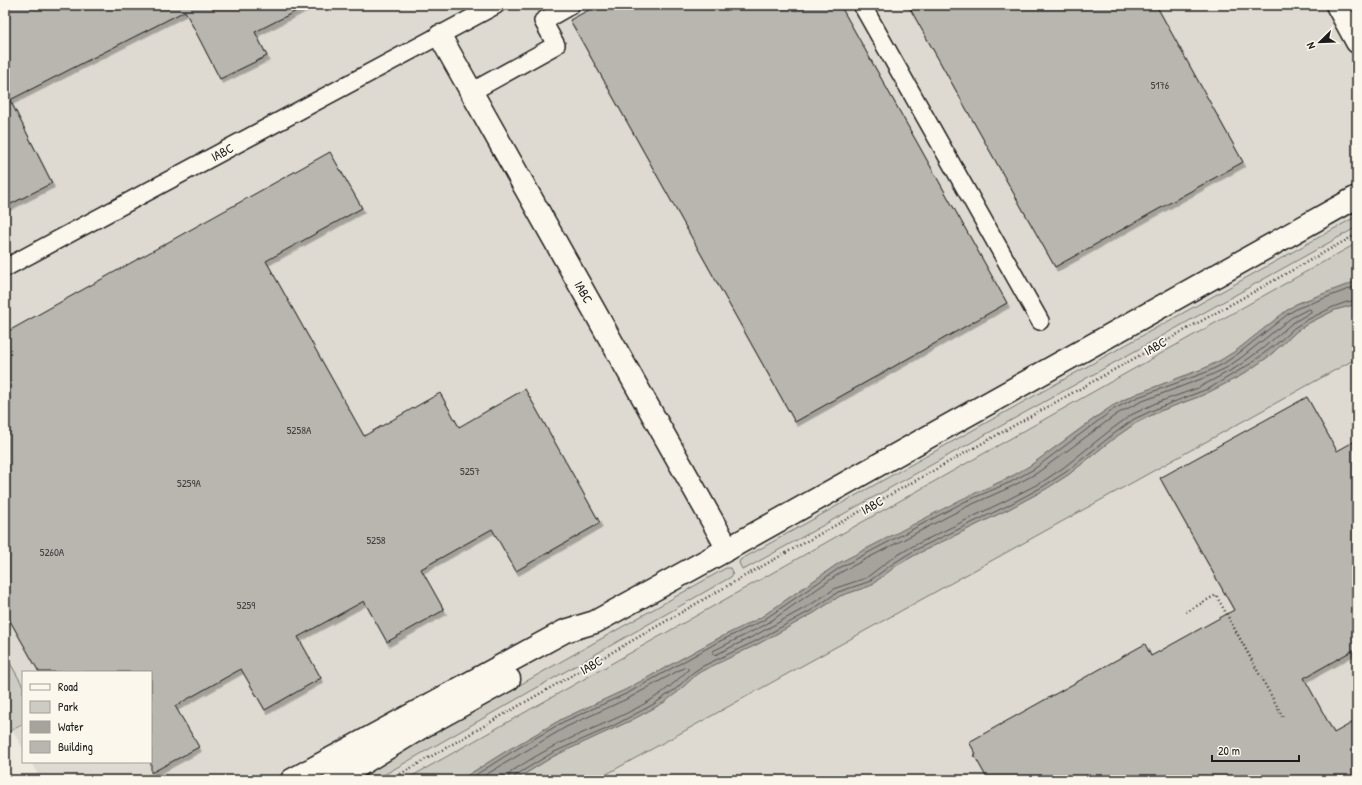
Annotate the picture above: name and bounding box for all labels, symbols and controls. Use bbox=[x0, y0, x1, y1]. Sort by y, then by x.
north arrow bbox=[1300, 22, 1340, 62]
text: N bbox=[1303, 40, 1318, 51]
house number: 5176 bbox=[1151, 78, 1170, 92]
street label: IABC bbox=[208, 139, 236, 165]
street label: IABC bbox=[571, 278, 597, 306]
street label: IABC bbox=[1141, 333, 1169, 359]
house number: 5258A bbox=[287, 423, 312, 437]
house number: 5257 bbox=[460, 464, 480, 478]
house number: 5259A bbox=[177, 476, 202, 490]
street label: IABC bbox=[858, 492, 886, 518]
house number: 5258 bbox=[366, 533, 386, 547]
house number: 5260A bbox=[40, 545, 65, 559]
house number: 5259 bbox=[237, 598, 255, 612]
street label: IABC bbox=[576, 651, 606, 679]
legend bbox=[22, 671, 152, 763]
text: Road bbox=[58, 678, 78, 695]
text: Park bbox=[58, 698, 78, 715]
text: Water bbox=[58, 718, 84, 735]
scale bar bbox=[1212, 737, 1299, 763]
text: Building bbox=[58, 738, 93, 755]
text: 20 m bbox=[1218, 742, 1240, 759]

